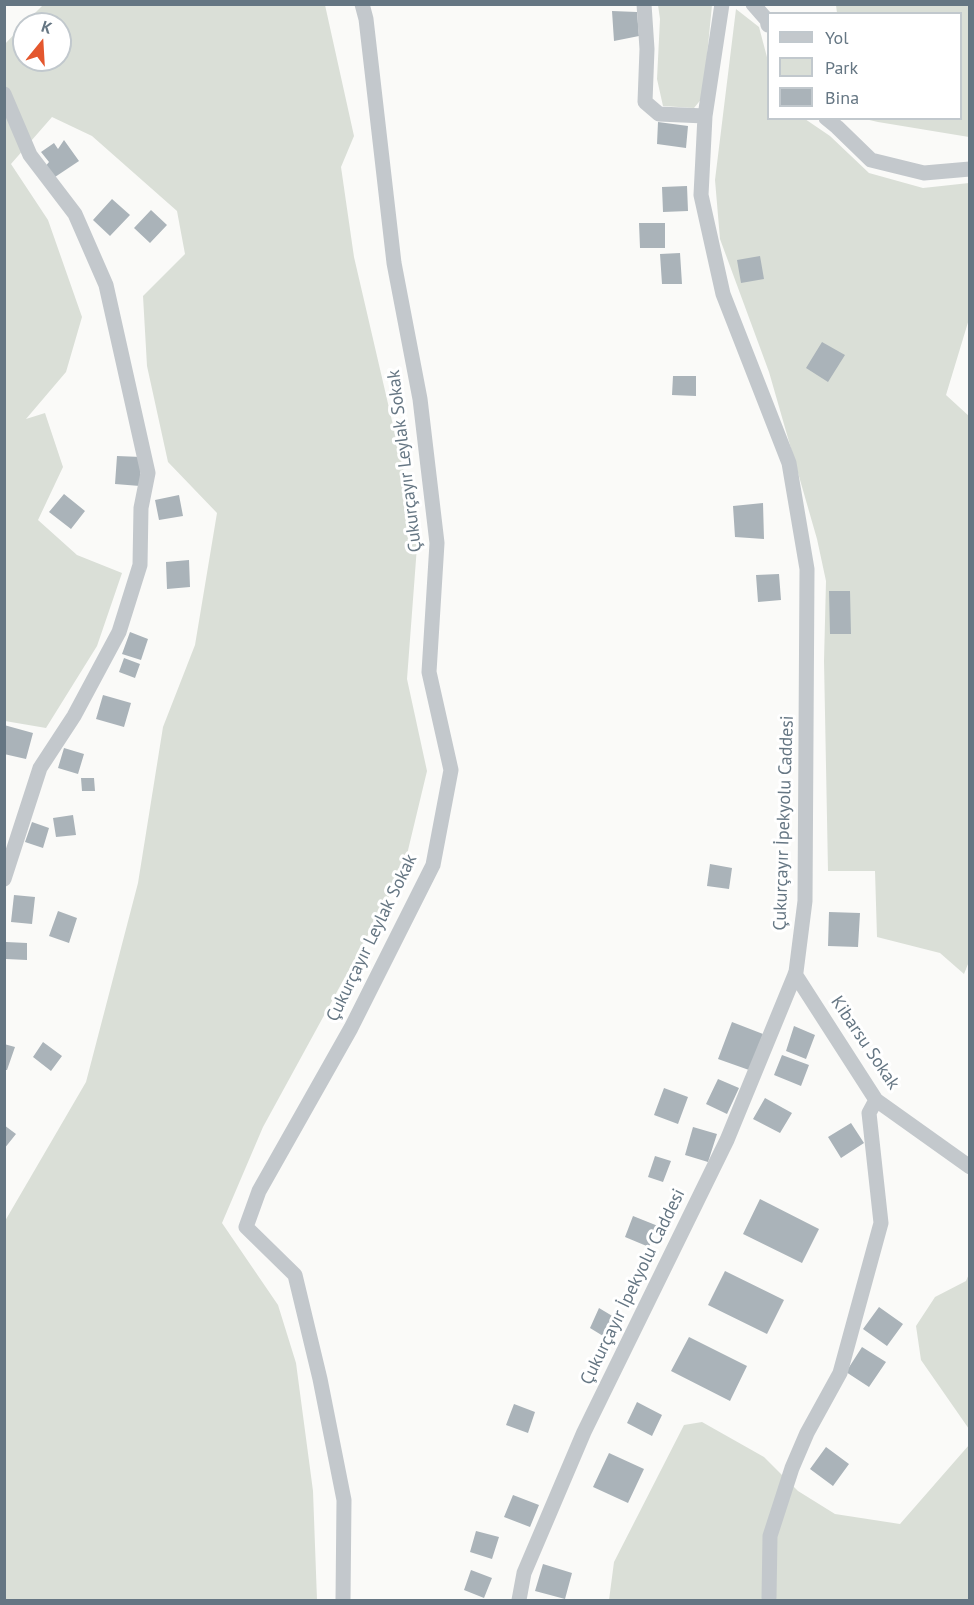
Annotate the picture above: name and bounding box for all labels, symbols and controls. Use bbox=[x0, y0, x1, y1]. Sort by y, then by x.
north arrow bbox=[12, 12, 72, 72]
legend bbox=[767, 12, 962, 120]
text: K bbox=[39, 16, 55, 38]
text: Yol bbox=[825, 26, 848, 49]
text: Park bbox=[825, 56, 858, 79]
text: Bina bbox=[825, 86, 859, 109]
street label: Çukurçayır Leylak Sokak bbox=[383, 369, 427, 553]
street label: Çukurçayır İpekyolu Caddesi bbox=[769, 715, 799, 931]
street label: Çukurçayır Leylak Sokak bbox=[322, 851, 422, 1025]
street label: Kibarsu Sokak bbox=[826, 992, 904, 1094]
street label: Çukurçayır İpekyolu Caddesi bbox=[576, 1185, 690, 1389]

